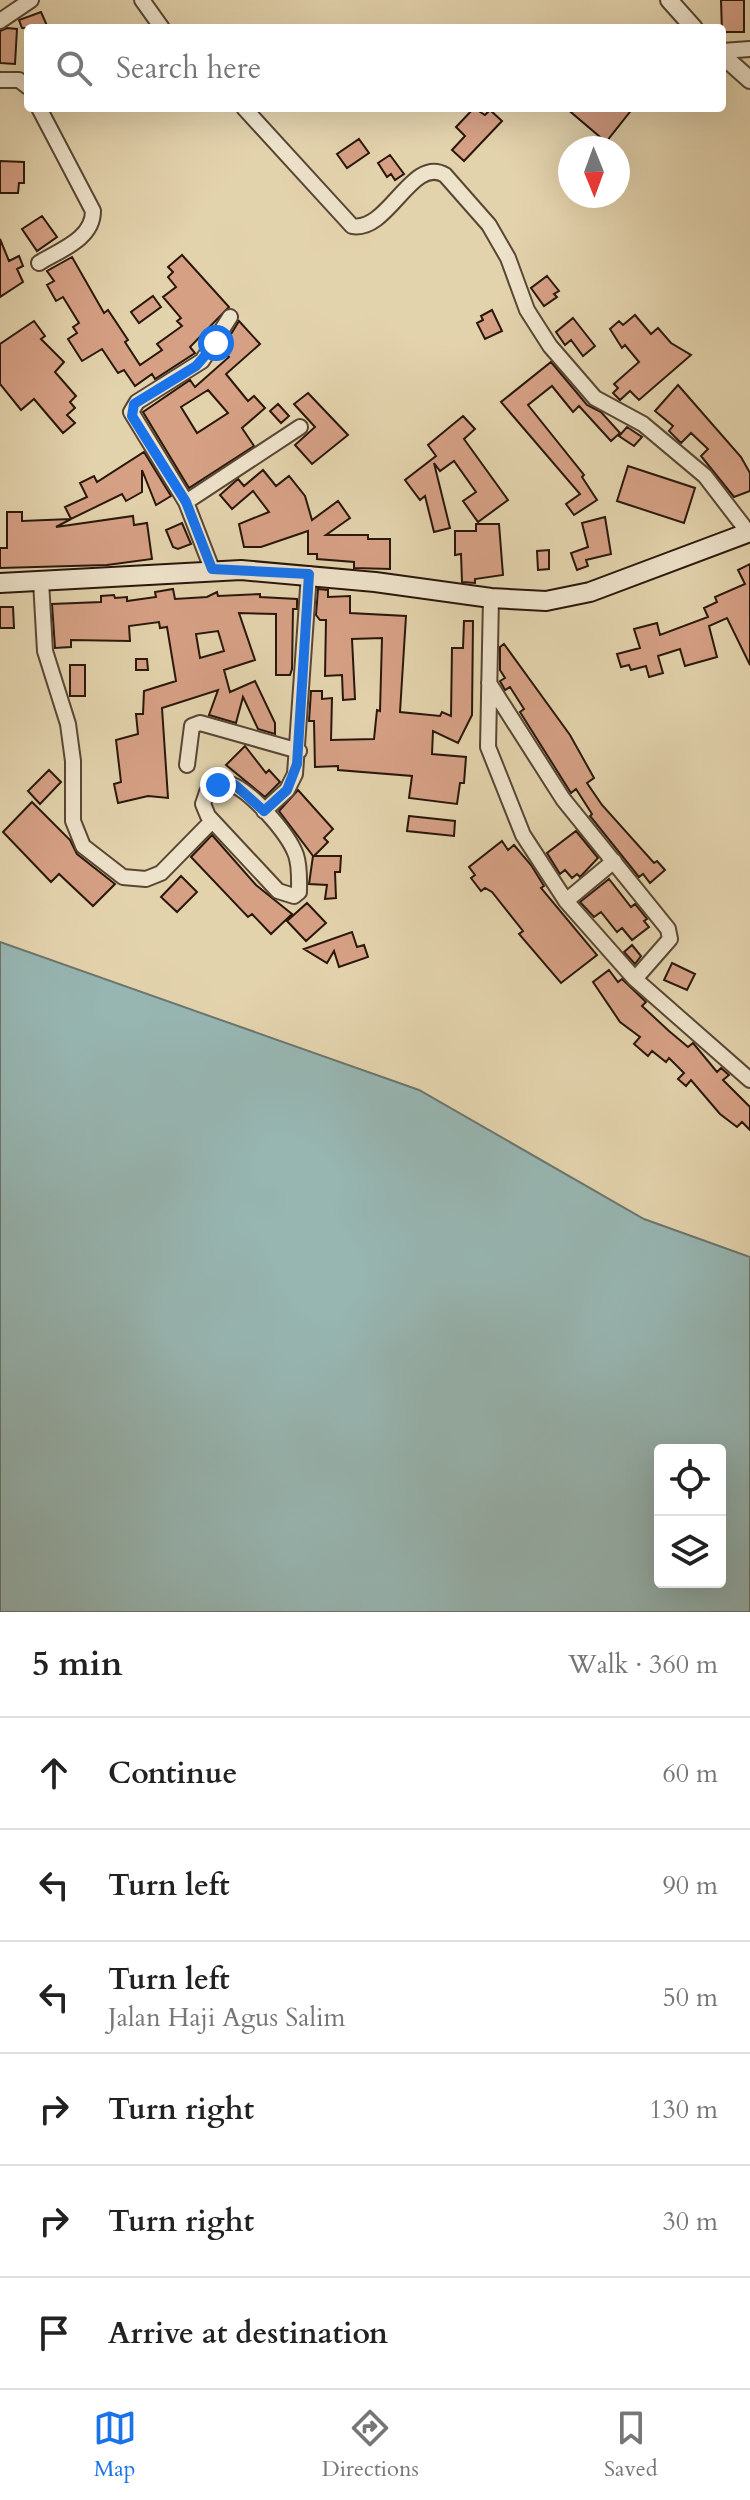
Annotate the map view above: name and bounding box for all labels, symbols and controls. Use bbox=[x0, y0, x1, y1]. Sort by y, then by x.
search box bbox=[24, 24, 726, 112]
icon: search bbox=[52, 46, 96, 90]
text: Search here bbox=[116, 48, 261, 89]
north arrow bbox=[558, 136, 630, 208]
route start bbox=[198, 325, 234, 361]
route end bbox=[200, 767, 236, 803]
map controls bbox=[654, 1444, 726, 1588]
button: locate bbox=[654, 1444, 726, 1516]
button: layers bbox=[654, 1516, 726, 1588]
text: 5 min bbox=[32, 1641, 123, 1687]
text: Walk · 360 m bbox=[568, 1647, 718, 1682]
icon: ahead bbox=[32, 1751, 76, 1795]
text: Continue bbox=[108, 1753, 237, 1794]
text: 60 m bbox=[662, 1756, 718, 1791]
icon: left bbox=[32, 1863, 76, 1907]
text: Turn left bbox=[108, 1865, 230, 1906]
text: 90 m bbox=[662, 1868, 718, 1903]
text: Turn left bbox=[108, 1959, 230, 2000]
icon: left bbox=[32, 1975, 76, 2019]
text: 50 m bbox=[662, 1980, 718, 2015]
text: Jalan Haji Agus Salim bbox=[108, 2000, 345, 2035]
icon: right bbox=[32, 2087, 76, 2131]
text: Turn right bbox=[108, 2089, 254, 2130]
text: 130 m bbox=[649, 2092, 718, 2127]
icon: right bbox=[32, 2199, 76, 2243]
text: Turn right bbox=[108, 2201, 254, 2242]
text: 30 m bbox=[662, 2204, 718, 2239]
icon: arrive bbox=[32, 2311, 76, 2355]
text: Arrive at destination bbox=[108, 2313, 388, 2354]
tab: Map bbox=[93, 2406, 137, 2484]
tab: Directions bbox=[322, 2406, 419, 2484]
tab: Saved bbox=[604, 2406, 657, 2484]

